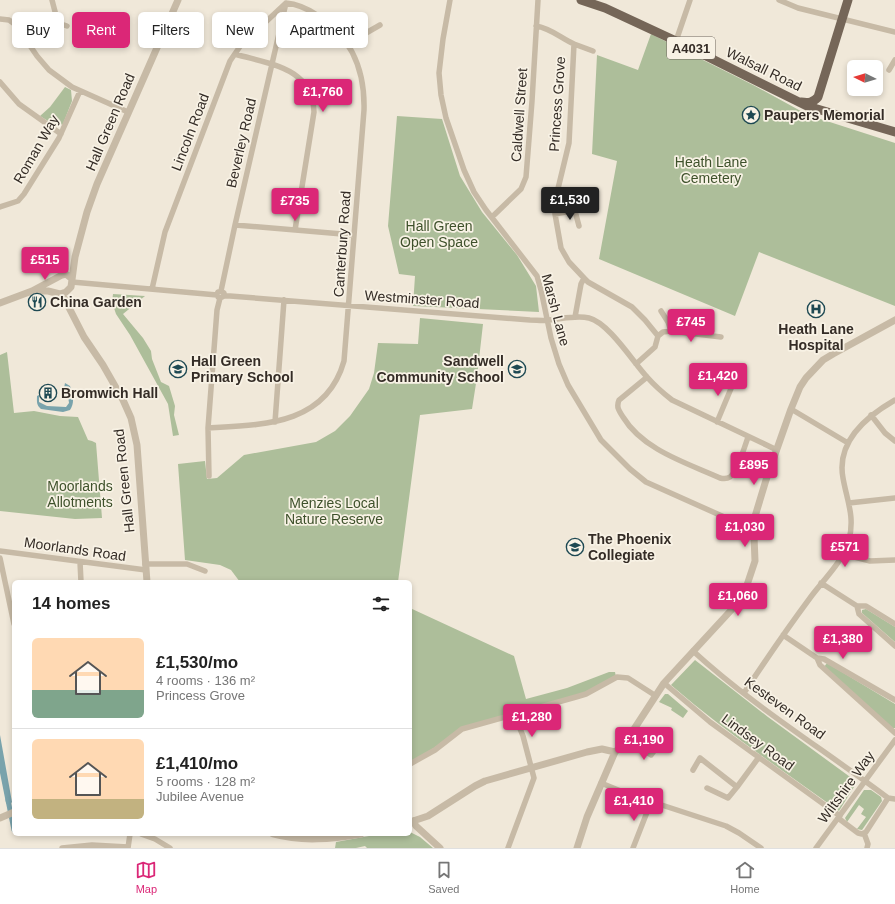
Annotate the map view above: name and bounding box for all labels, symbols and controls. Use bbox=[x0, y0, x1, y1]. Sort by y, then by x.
chip: Buy bbox=[12, 12, 64, 48]
chip: Rent bbox=[72, 12, 130, 48]
chip: Filters bbox=[138, 12, 204, 48]
chip: New bbox=[212, 12, 268, 48]
chip: Apartment bbox=[276, 12, 368, 48]
road number: A4031 bbox=[667, 37, 715, 59]
street label: Walsall Road bbox=[724, 44, 804, 94]
street label: Princess Grove bbox=[546, 56, 568, 152]
north arrow bbox=[847, 60, 883, 96]
map controls bbox=[847, 60, 883, 96]
street label: Caldwell Street bbox=[508, 67, 530, 163]
street label: Hall Green Road bbox=[82, 71, 138, 173]
pin: £1,760 bbox=[290, 79, 356, 113]
text: £1,760 bbox=[303, 84, 343, 99]
street label: Lincoln Road bbox=[168, 91, 212, 173]
street label: Beverley Road bbox=[223, 96, 259, 190]
place icon: Paupers Memorial bbox=[741, 105, 761, 125]
place label: Paupers Memorial bbox=[764, 107, 885, 123]
street label: Roman Way bbox=[10, 112, 62, 186]
park label: Heath Lane Cemetery bbox=[675, 154, 747, 186]
pin: £1,530 bbox=[537, 187, 603, 221]
pin: £735 bbox=[271, 188, 319, 222]
street label: Canterbury Road bbox=[330, 190, 354, 298]
text: £1,530 bbox=[550, 192, 590, 207]
text: £735 bbox=[281, 193, 309, 208]
park label: Hall Green Open Space bbox=[400, 218, 478, 250]
pin: £515 bbox=[21, 247, 69, 281]
text: £515 bbox=[31, 252, 59, 267]
street label: Marsh Lane bbox=[539, 272, 573, 348]
street label: Westminster Road bbox=[364, 287, 480, 311]
restaurant icon: China Garden bbox=[27, 292, 47, 312]
place label: China Garden bbox=[50, 294, 142, 310]
hospital icon: Heath Lane Hospital bbox=[806, 299, 826, 319]
pin: £745 bbox=[667, 309, 715, 343]
text: £745 bbox=[677, 314, 705, 329]
place label: Heath Lane Hospital bbox=[778, 321, 854, 353]
place label: Hall Green Primary School bbox=[191, 353, 294, 385]
place label: Sandwell Community School bbox=[376, 353, 504, 385]
school or university icon: Hall Green Primary School bbox=[168, 359, 188, 379]
school or university icon: Sandwell Community School bbox=[507, 359, 527, 379]
pin: £1,420 bbox=[685, 363, 751, 397]
text: £1,420 bbox=[698, 368, 738, 383]
building icon: Bromwich Hall bbox=[38, 383, 58, 403]
place label: Bromwich Hall bbox=[61, 385, 158, 401]
street label: Hall Green Road bbox=[111, 428, 137, 534]
pin: £895 bbox=[730, 452, 778, 486]
text: £895 bbox=[740, 457, 768, 472]
park label: Moorlands Allotments bbox=[47, 478, 113, 510]
park label: Menzies Local Nature Reserve bbox=[285, 495, 383, 527]
pin: £1,030 bbox=[712, 514, 778, 548]
text: £1,030 bbox=[725, 519, 765, 534]
place label: The Phoenix Collegiate bbox=[588, 531, 671, 563]
street label: Moorlands Road bbox=[23, 534, 127, 564]
pin: £571 bbox=[821, 534, 869, 568]
school or university icon: The Phoenix Collegiate bbox=[565, 537, 585, 557]
text: £571 bbox=[831, 539, 859, 554]
pin: £1,060 bbox=[705, 583, 771, 617]
text: £1,060 bbox=[718, 588, 758, 603]
icon: filters bbox=[370, 593, 392, 615]
text: 14 homes bbox=[32, 594, 110, 613]
pin: £1,380 bbox=[810, 626, 876, 660]
text: £1,380 bbox=[823, 631, 863, 646]
text: £1,530/mo bbox=[156, 653, 238, 672]
icon: home bbox=[64, 654, 112, 702]
text: 4 rooms · 136 m² bbox=[156, 673, 255, 688]
street label: Kesteven Road bbox=[742, 673, 828, 743]
text: Princess Grove bbox=[156, 688, 245, 703]
pin: £1,280 bbox=[499, 704, 565, 738]
text: £1,280 bbox=[512, 709, 552, 724]
street label: Lindsey Road bbox=[719, 710, 797, 774]
pin: £1,190 bbox=[611, 727, 677, 761]
text: £1,190 bbox=[624, 732, 664, 747]
street label: Wiltshire Way bbox=[815, 748, 877, 826]
text: £1,410/mo bbox=[156, 754, 238, 773]
icon: home bbox=[64, 755, 112, 803]
text: 5 rooms · 128 m² bbox=[156, 774, 255, 789]
pin: £1,410 bbox=[601, 788, 667, 822]
text: Jubilee Avenue bbox=[156, 789, 244, 804]
text: £1,410 bbox=[614, 793, 654, 808]
tab: Map bbox=[135, 859, 157, 895]
tab: Saved bbox=[428, 859, 459, 895]
tab: Home bbox=[730, 859, 760, 895]

